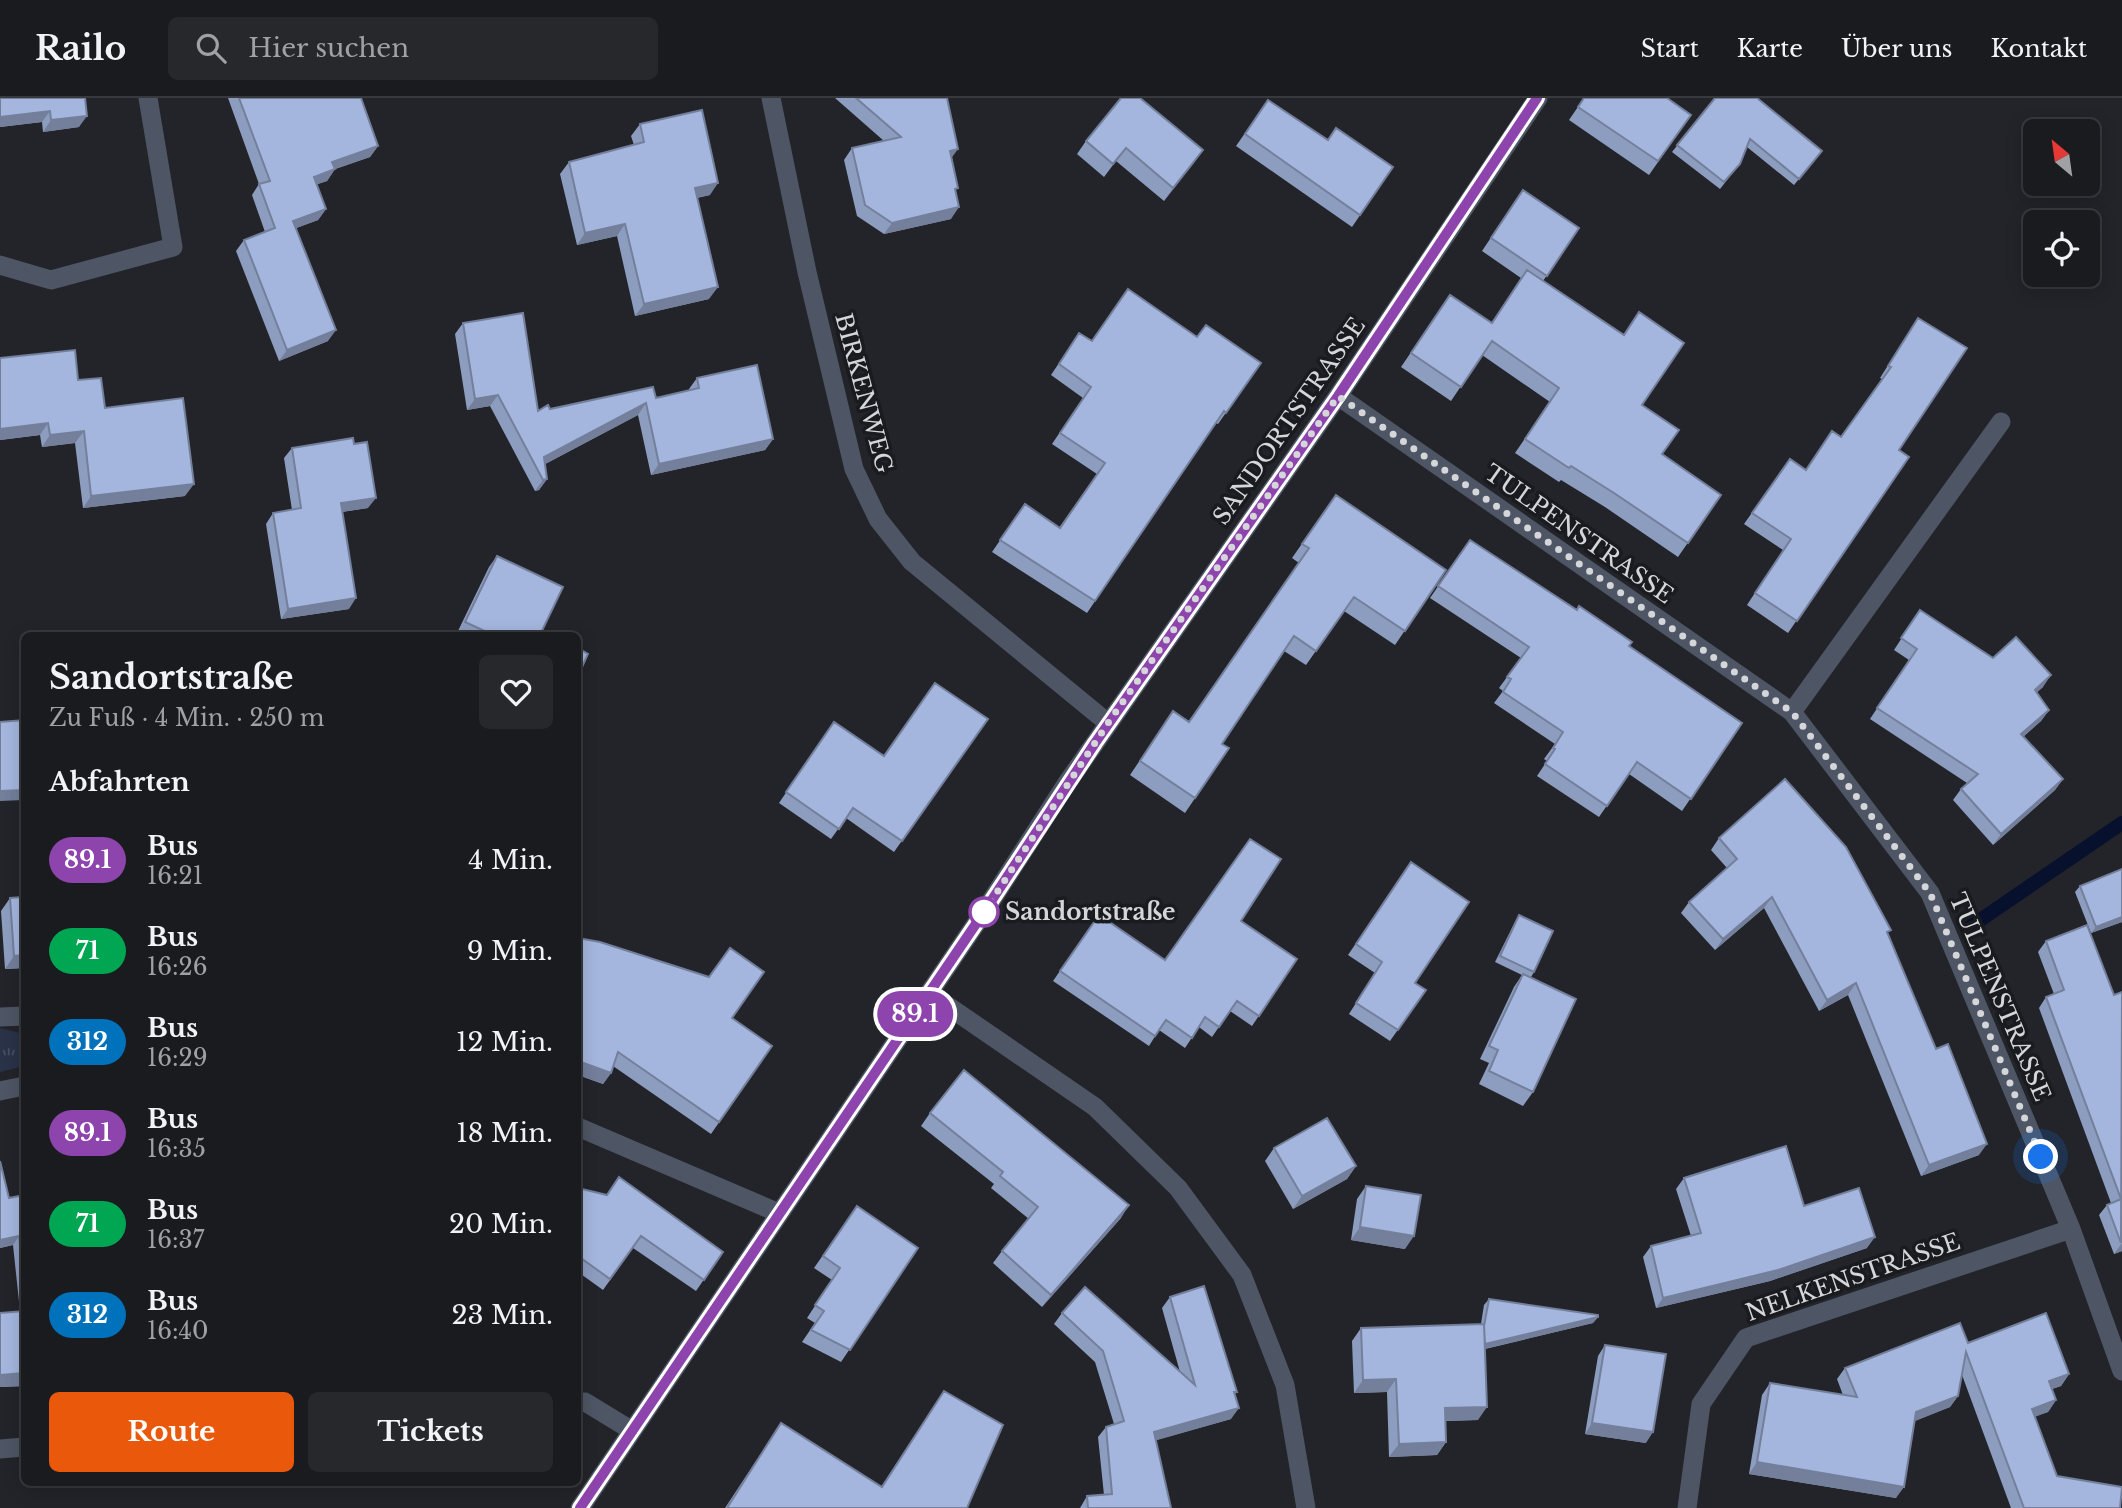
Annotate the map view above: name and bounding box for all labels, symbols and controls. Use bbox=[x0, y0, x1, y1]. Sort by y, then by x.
search box bbox=[168, 17, 658, 80]
text: Railo bbox=[35, 28, 126, 69]
icon: search bbox=[192, 29, 230, 67]
text: Hier suchen bbox=[248, 32, 409, 64]
text: Start bbox=[1641, 34, 1699, 63]
text: Karte bbox=[1737, 34, 1803, 63]
text: Über uns bbox=[1841, 34, 1953, 63]
text: Kontakt bbox=[1991, 34, 2087, 63]
north arrow bbox=[2023, 119, 2100, 196]
map controls bbox=[2023, 119, 2100, 287]
button: locate bbox=[2023, 210, 2100, 287]
street label: BIRKENWEG bbox=[829, 310, 899, 476]
street label: SANDORTSTRASSE bbox=[1207, 312, 1371, 530]
street label: TULPENSTRASSE bbox=[1479, 458, 1679, 610]
button: heart bbox=[479, 655, 553, 729]
text: Sandortstraße bbox=[49, 657, 294, 698]
text: Zu Fuß · 4 Min. · 250 m bbox=[49, 704, 324, 732]
text: Abfahrten bbox=[49, 766, 190, 798]
text: Bus bbox=[147, 830, 198, 862]
text: 4 Min. bbox=[468, 844, 553, 876]
text: 89.1 bbox=[64, 845, 111, 874]
text: 16:21 bbox=[147, 862, 203, 890]
street label: TULPENSTRASSE bbox=[1943, 889, 2057, 1105]
marker: Sandortstraße bbox=[969, 897, 999, 927]
place label: Sandortstraße bbox=[1005, 898, 1176, 926]
text: Bus bbox=[147, 921, 198, 953]
text: 9 Min. bbox=[467, 935, 553, 967]
text: 71 bbox=[76, 936, 99, 965]
text: 16:26 bbox=[147, 953, 208, 981]
line badge: 89.1 bbox=[866, 991, 964, 1037]
text: 89.1 bbox=[891, 999, 939, 1028]
text: Bus bbox=[147, 1012, 198, 1044]
text: 12 Min. bbox=[456, 1026, 553, 1058]
text: 312 bbox=[67, 1027, 108, 1056]
text: 16:29 bbox=[147, 1044, 208, 1072]
text: Bus bbox=[147, 1103, 198, 1135]
text: 18 Min. bbox=[456, 1117, 553, 1149]
text: 89.1 bbox=[64, 1118, 111, 1147]
text: 16:35 bbox=[147, 1135, 206, 1163]
your location bbox=[2023, 1139, 2058, 1174]
text: Bus bbox=[147, 1194, 198, 1226]
text: 20 Min. bbox=[449, 1208, 553, 1240]
text: 71 bbox=[76, 1209, 99, 1238]
text: 16:37 bbox=[147, 1226, 204, 1254]
street label: NELKENSTRASSE bbox=[1742, 1227, 1964, 1327]
text: Bus bbox=[147, 1285, 198, 1317]
text: 23 Min. bbox=[451, 1299, 553, 1331]
text: 312 bbox=[67, 1300, 108, 1329]
text: 16:40 bbox=[147, 1317, 208, 1345]
button: Route bbox=[49, 1392, 294, 1472]
button: Tickets bbox=[308, 1392, 553, 1472]

